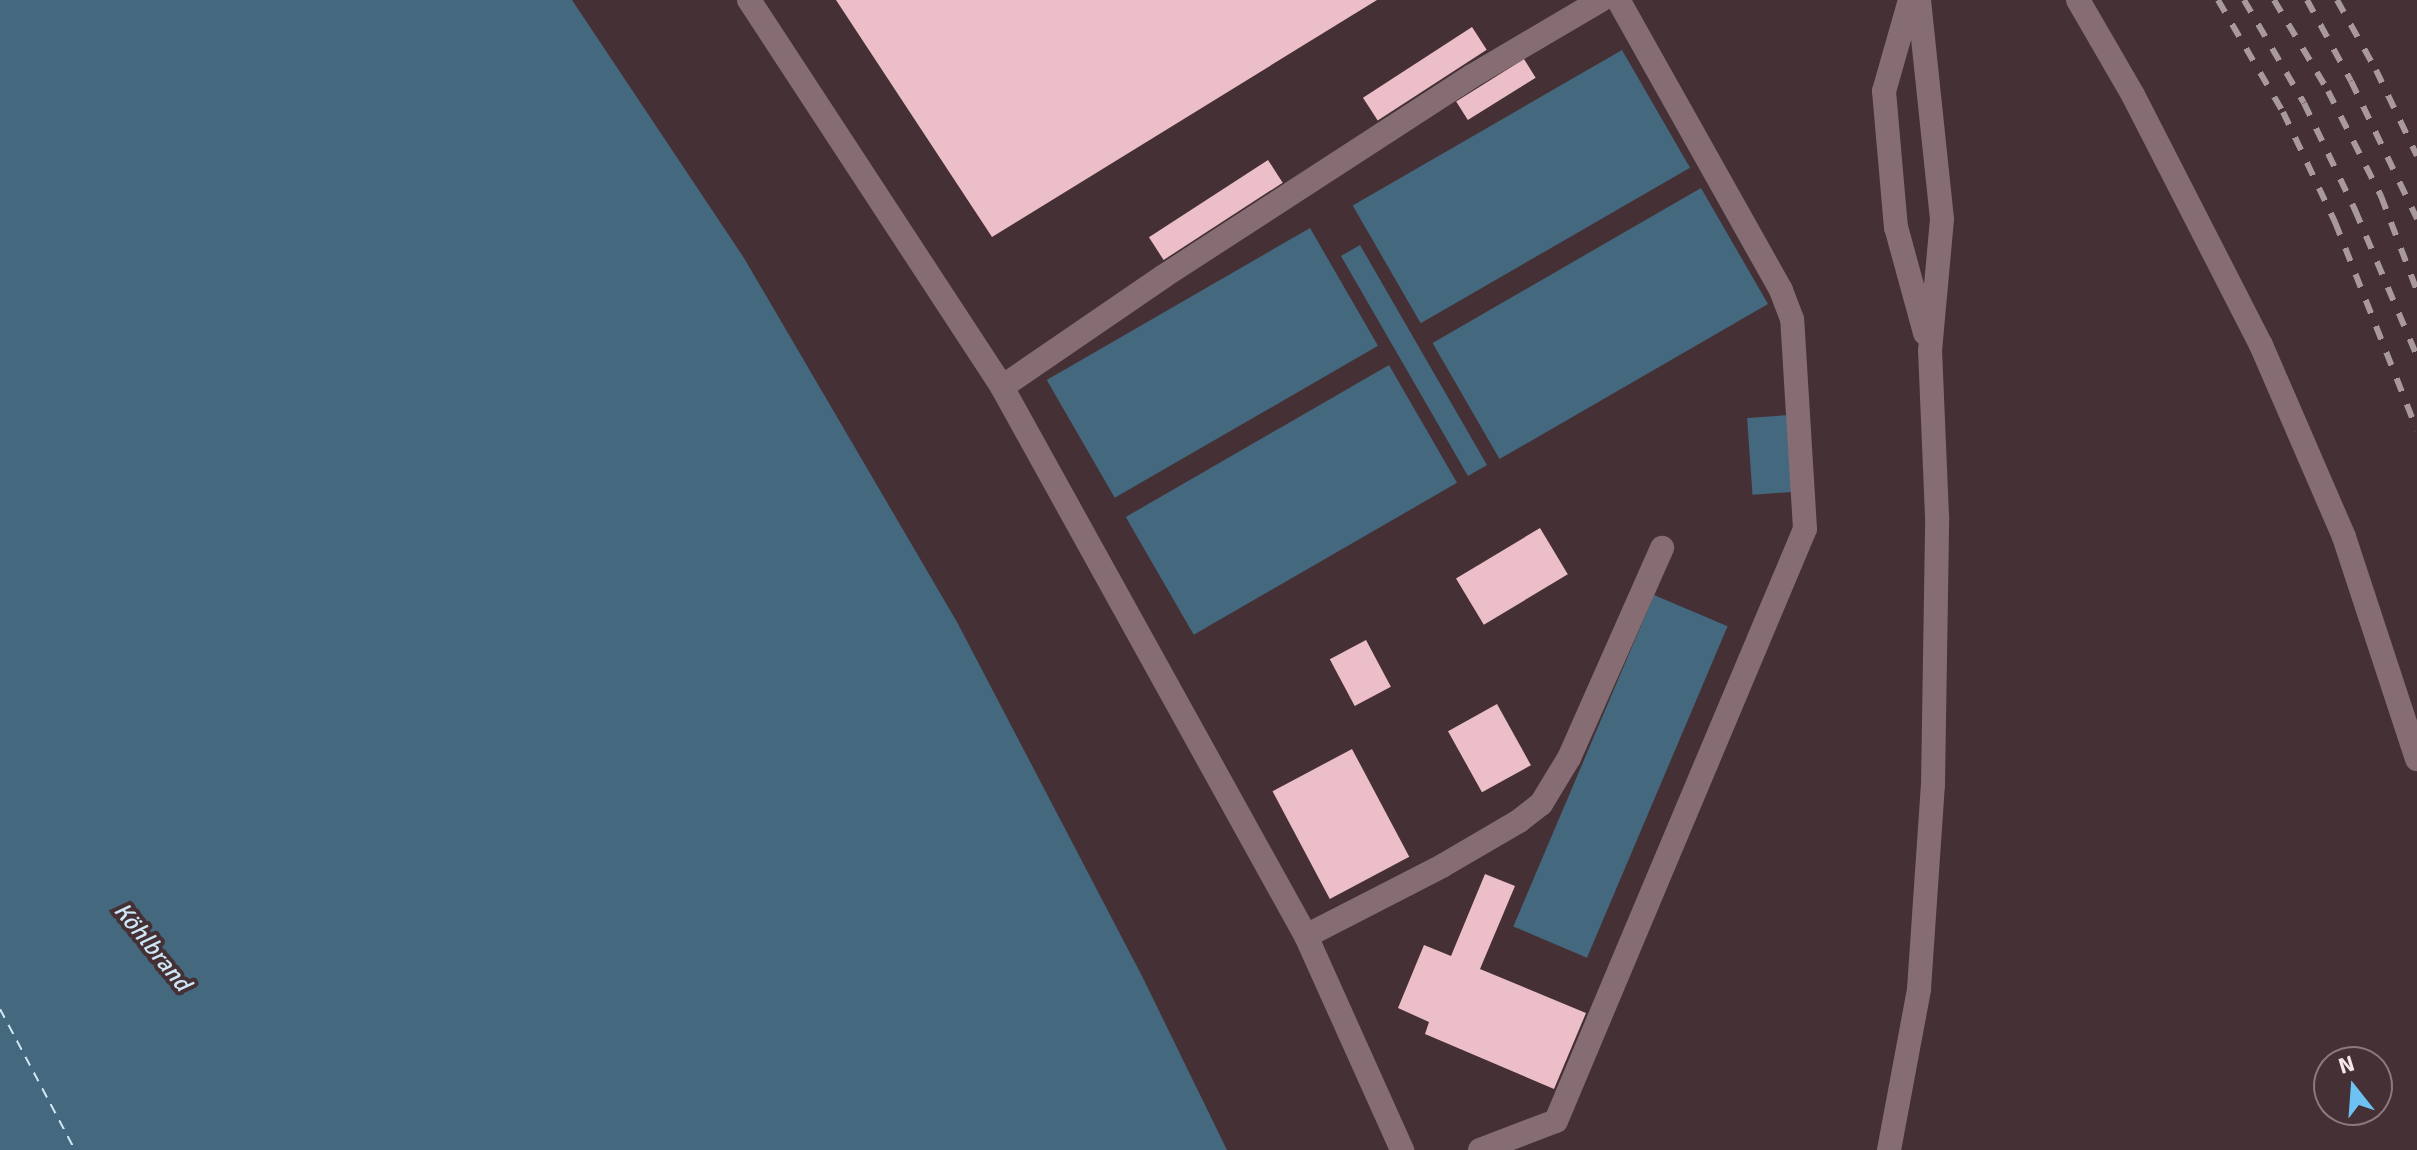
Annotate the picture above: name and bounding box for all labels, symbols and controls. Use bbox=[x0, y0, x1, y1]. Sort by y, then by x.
water label: Köhlbrand bbox=[108, 897, 196, 997]
north arrow bbox=[2313, 1046, 2393, 1126]
text: N bbox=[2335, 1049, 2358, 1080]

